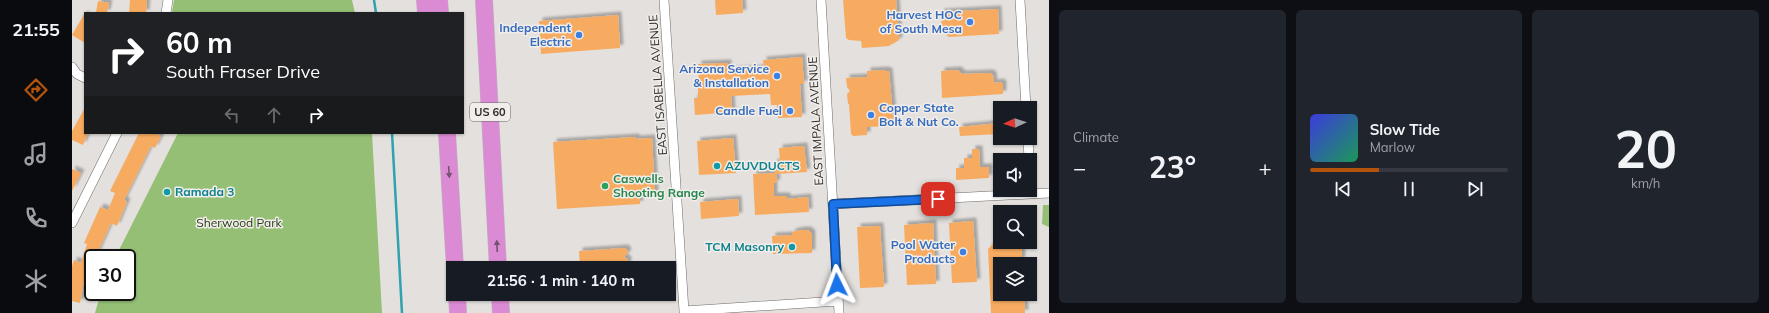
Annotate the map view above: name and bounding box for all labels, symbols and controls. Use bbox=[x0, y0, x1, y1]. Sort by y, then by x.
place label: Harvest HOC of South Mesa bbox=[880, 7, 962, 36]
street label: EAST ISABELLA AVENUE bbox=[645, 14, 670, 156]
marker: Harvest HOC of South Mesa bbox=[965, 17, 975, 27]
text: 21:55 bbox=[12, 18, 60, 41]
place label: Independent Electric bbox=[499, 20, 571, 49]
text: 60 m bbox=[166, 25, 232, 60]
icon: right bbox=[100, 28, 152, 80]
marker: Independent Electric bbox=[574, 30, 584, 40]
street label: EAST IMPALA AVENUE bbox=[805, 56, 826, 186]
text: South Fraser Drive bbox=[166, 60, 320, 83]
place label: Arizona Service & Installation bbox=[679, 61, 769, 90]
marker: Arizona Service & Installation bbox=[772, 71, 782, 81]
icon: directions bbox=[22, 76, 50, 104]
place label: Copper State Bolt & Nut Co. bbox=[879, 100, 959, 129]
north arrow bbox=[993, 101, 1037, 145]
map controls bbox=[993, 101, 1037, 301]
road number: US 60 bbox=[470, 103, 510, 121]
place label: Candle Fuel bbox=[715, 103, 782, 118]
icon: left bbox=[221, 104, 243, 126]
icon: ahead bbox=[263, 104, 285, 126]
icon: right bbox=[305, 104, 327, 126]
marker: Candle Fuel bbox=[785, 106, 795, 116]
marker: Copper State Bolt & Nut Co. bbox=[866, 110, 876, 120]
text: 20 bbox=[1614, 116, 1677, 181]
text: Slow Tide bbox=[1370, 120, 1440, 139]
text: Climate bbox=[1073, 129, 1119, 145]
text: Marlow bbox=[1370, 139, 1415, 155]
icon: music bbox=[22, 140, 50, 168]
text: 23° bbox=[1149, 148, 1196, 186]
button: sound bbox=[993, 153, 1037, 197]
text: − bbox=[1073, 154, 1086, 182]
text: + bbox=[1258, 154, 1272, 182]
place label: AZUVDUCTS bbox=[725, 158, 800, 173]
marker: AZUVDUCTS bbox=[712, 161, 722, 171]
one-way arrow bbox=[446, 166, 453, 178]
place label: Caswells Shooting Range bbox=[613, 171, 705, 200]
text: km/h bbox=[1631, 175, 1660, 191]
icon: previous bbox=[1332, 178, 1354, 200]
icon: pause bbox=[1398, 178, 1420, 200]
icon: next bbox=[1464, 178, 1486, 200]
marker: Caswells Shooting Range bbox=[600, 181, 610, 191]
pin bbox=[921, 182, 955, 216]
place label: Ramada 3 bbox=[175, 184, 234, 199]
marker: Ramada 3 bbox=[162, 187, 172, 197]
icon: arrive bbox=[927, 188, 949, 210]
icon: phone bbox=[22, 204, 50, 232]
button: search bbox=[993, 205, 1037, 249]
park label: Sherwood Park bbox=[196, 215, 283, 230]
place label: Pool Water Products bbox=[891, 237, 955, 266]
place label: TCM Masonry bbox=[705, 239, 784, 254]
one-way arrow bbox=[494, 240, 501, 252]
marker: TCM Masonry bbox=[787, 242, 797, 252]
marker: Pool Water Products bbox=[958, 247, 968, 257]
speed limit sign: 30 bbox=[84, 249, 136, 301]
button: layers bbox=[993, 257, 1037, 301]
position arrow bbox=[816, 264, 858, 306]
icon: climate bbox=[22, 267, 50, 295]
text: 21:56 · 1 min · 140 m bbox=[487, 271, 635, 290]

